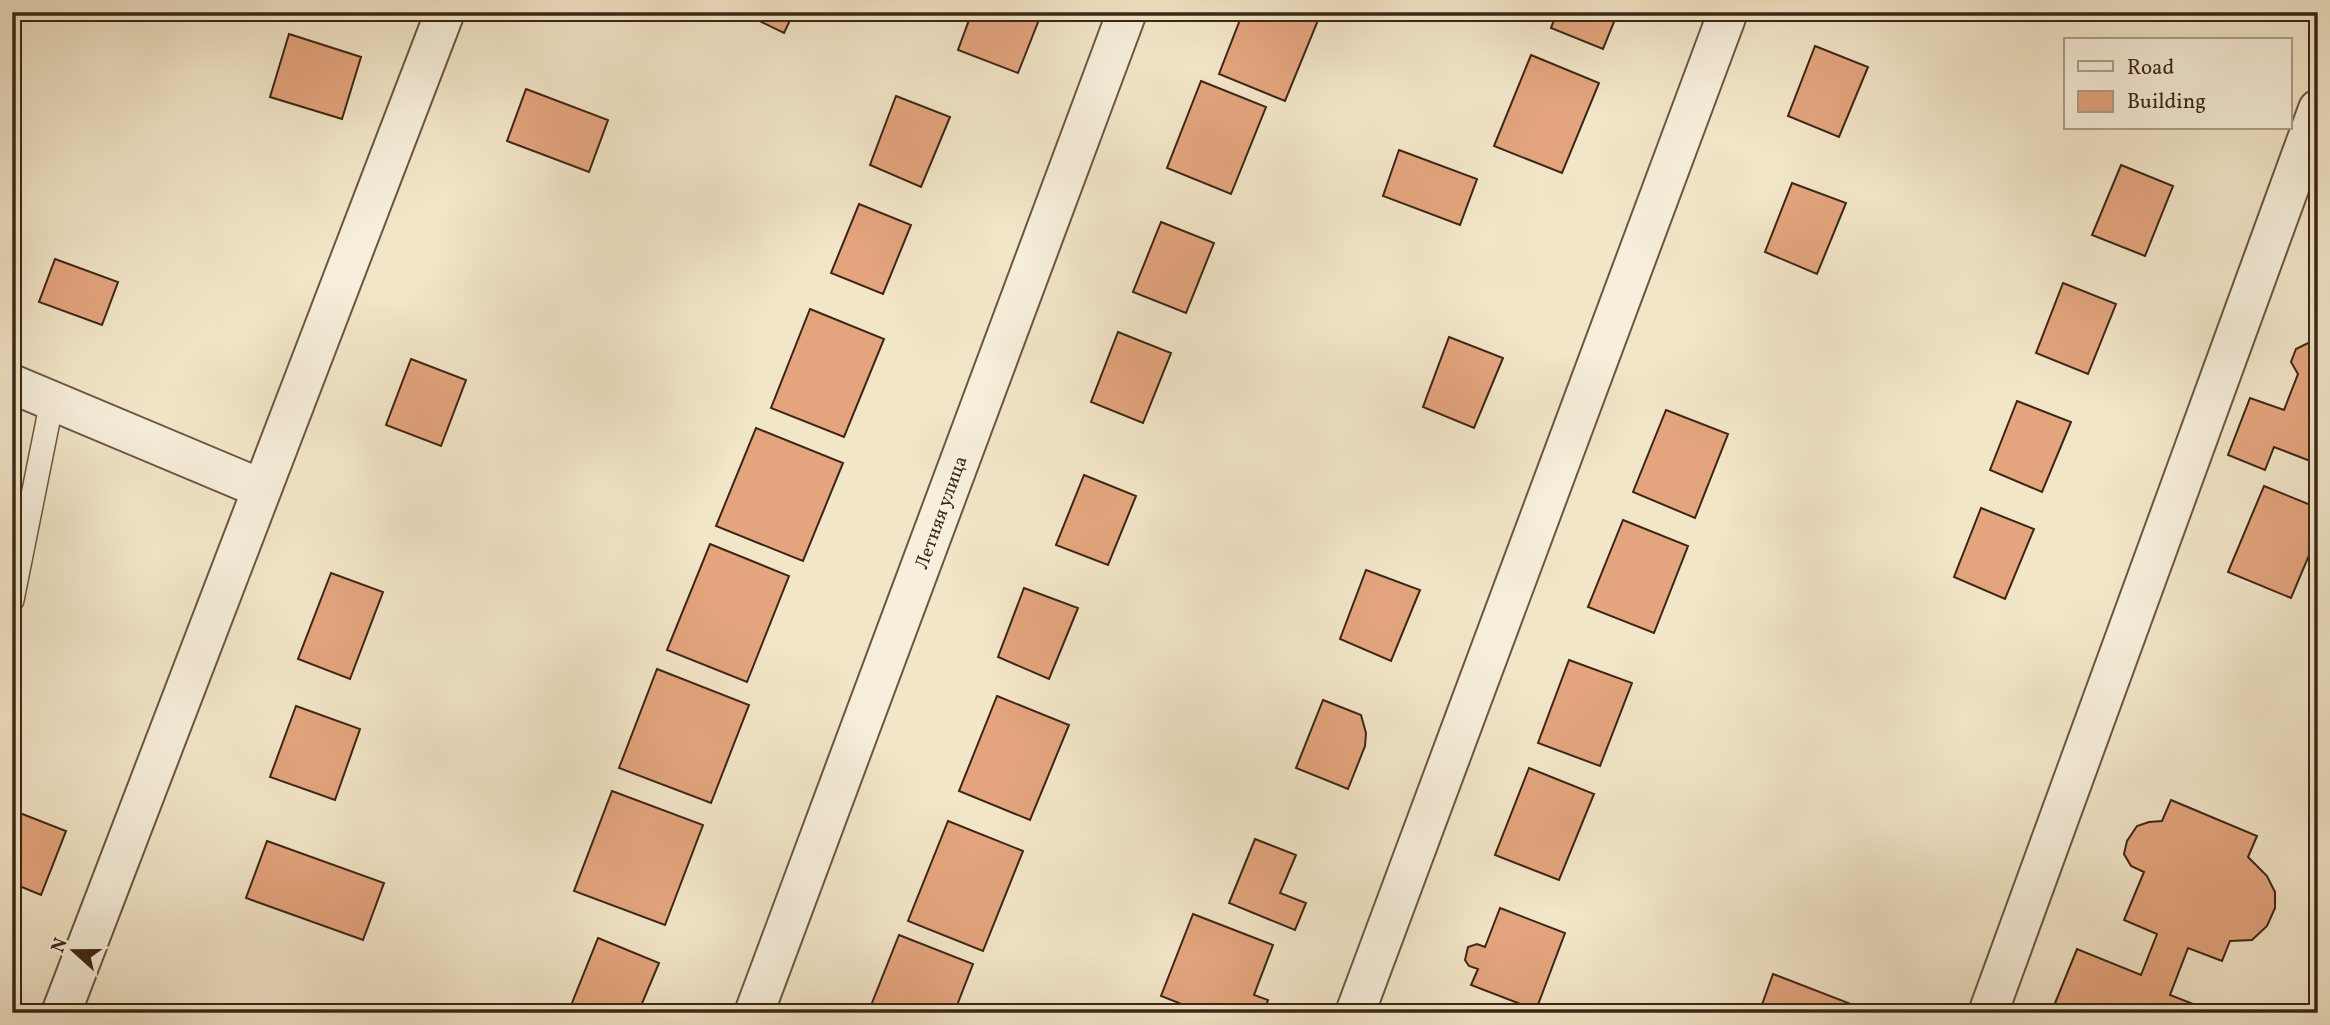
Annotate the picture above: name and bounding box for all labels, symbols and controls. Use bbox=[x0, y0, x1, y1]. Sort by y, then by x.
legend bbox=[2064, 38, 2292, 130]
text: Road bbox=[2127, 54, 2174, 83]
text: Building bbox=[2127, 88, 2206, 117]
street label: Летняя улица bbox=[909, 452, 974, 573]
north arrow bbox=[38, 916, 108, 986]
text: N bbox=[45, 934, 75, 957]

